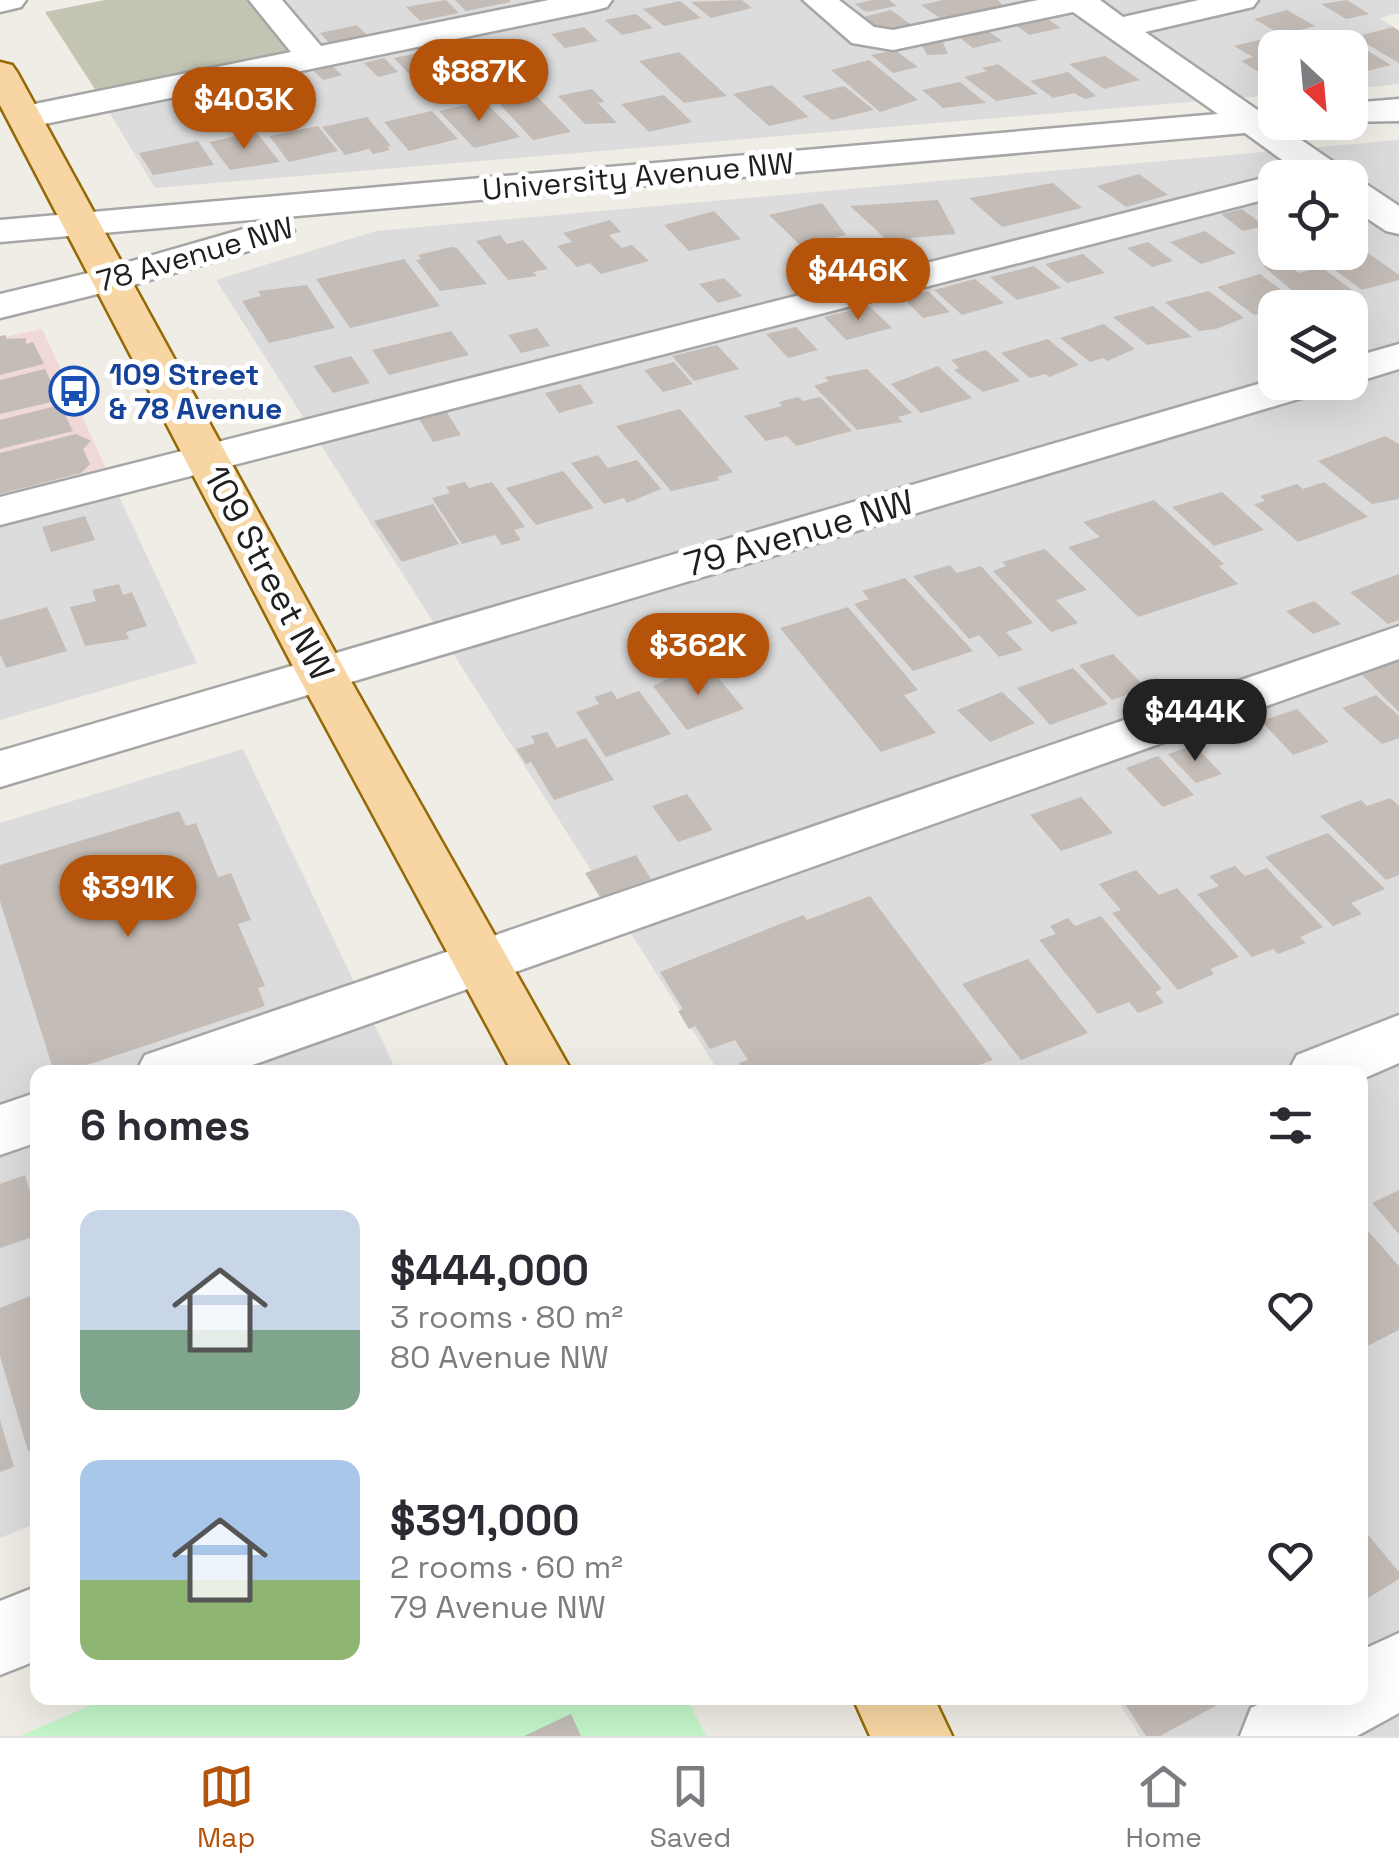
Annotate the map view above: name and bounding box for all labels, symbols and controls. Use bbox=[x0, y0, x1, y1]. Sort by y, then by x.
north arrow bbox=[1258, 30, 1368, 140]
map controls bbox=[1258, 30, 1368, 400]
pin: $887K bbox=[409, 39, 549, 124]
text: $887K bbox=[431, 51, 527, 91]
pin: $403K bbox=[174, 67, 314, 152]
text: $403K bbox=[194, 79, 294, 119]
street label: University Avenue NW bbox=[481, 143, 795, 209]
button: locate bbox=[1258, 160, 1368, 270]
street label: 78 Avenue NW bbox=[92, 207, 298, 301]
pin: $446K bbox=[788, 238, 928, 323]
text: $446K bbox=[808, 250, 908, 290]
button: layers bbox=[1258, 290, 1368, 400]
place label: 109 Street & 78 Avenue bbox=[109, 355, 282, 428]
bus stop icon: 109 Street & 78 Avenue bbox=[48, 365, 100, 417]
street label: 109 Street NW bbox=[194, 458, 344, 688]
street label: 79 Avenue NW bbox=[679, 479, 919, 587]
pin: $362K bbox=[628, 613, 768, 698]
text: $362K bbox=[649, 625, 747, 665]
pin: $444K bbox=[1125, 679, 1265, 764]
text: $444K bbox=[1145, 691, 1245, 731]
pin: $391K bbox=[58, 855, 198, 940]
text: $391K bbox=[81, 867, 175, 907]
icon: filters bbox=[1263, 1098, 1318, 1153]
text: 6 homes bbox=[80, 1099, 250, 1152]
text: $444,000 bbox=[390, 1244, 589, 1297]
icon: home bbox=[160, 1250, 280, 1370]
icon: heart bbox=[1263, 1283, 1318, 1338]
text: 3 rooms · 80 m² bbox=[390, 1297, 623, 1337]
text: 80 Avenue NW bbox=[390, 1337, 609, 1377]
text: $391,000 bbox=[390, 1494, 579, 1547]
icon: home bbox=[160, 1500, 280, 1620]
icon: heart bbox=[1263, 1533, 1318, 1588]
text: 2 rooms · 60 m² bbox=[390, 1547, 623, 1587]
text: 79 Avenue NW bbox=[390, 1587, 606, 1627]
tab: Map bbox=[197, 1759, 255, 1855]
tab: Saved bbox=[650, 1759, 731, 1855]
tab: Home bbox=[1126, 1759, 1202, 1855]

